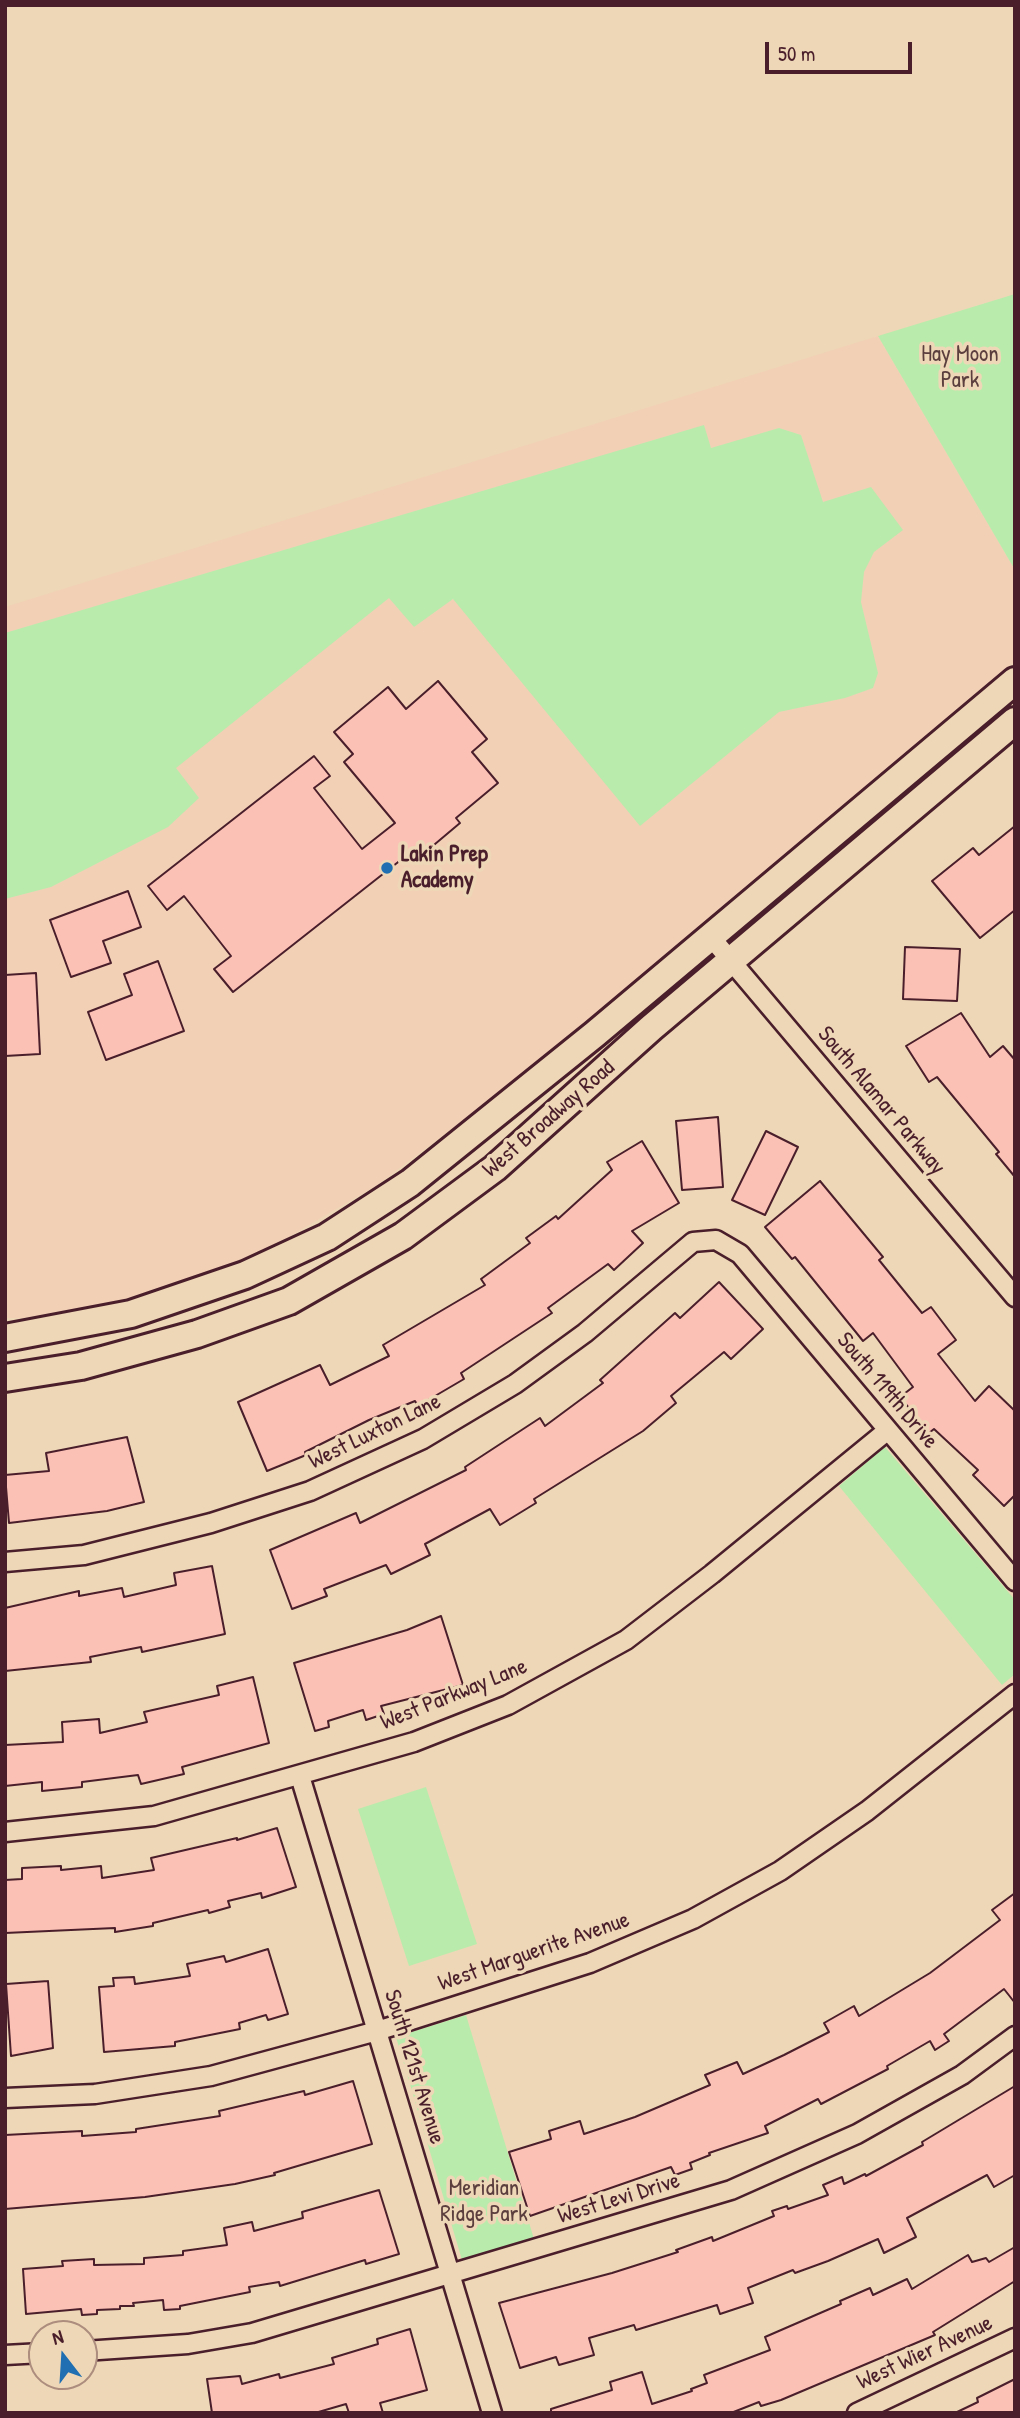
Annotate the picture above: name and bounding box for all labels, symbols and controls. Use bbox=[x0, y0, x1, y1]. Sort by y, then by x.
scale bar bbox=[768, 28, 915, 72]
text: 50 m bbox=[778, 39, 815, 68]
park label: Hay Moon Park bbox=[921, 341, 999, 395]
place label: Lakin Prep Academy bbox=[401, 841, 488, 895]
marker: Lakin Prep Academy bbox=[379, 860, 395, 876]
street label: South Alamar Parkway bbox=[811, 1021, 951, 1181]
street label: West Broadway Road bbox=[477, 1054, 621, 1184]
street label: South 119th Drive bbox=[830, 1327, 944, 1455]
street label: West Luxton Lane bbox=[304, 1388, 446, 1476]
street label: West Parkway Lane bbox=[377, 1653, 531, 1737]
street label: West Marguerite Avenue bbox=[435, 1906, 633, 1998]
street label: South 121st Avenue bbox=[377, 1987, 451, 2147]
street label: West Levi Drive bbox=[555, 2167, 683, 2231]
park label: Meridian Ridge Park bbox=[440, 2175, 528, 2229]
street label: West Wier Avenue bbox=[853, 2310, 997, 2396]
north arrow bbox=[28, 2320, 98, 2390]
text: N bbox=[49, 2323, 66, 2351]

